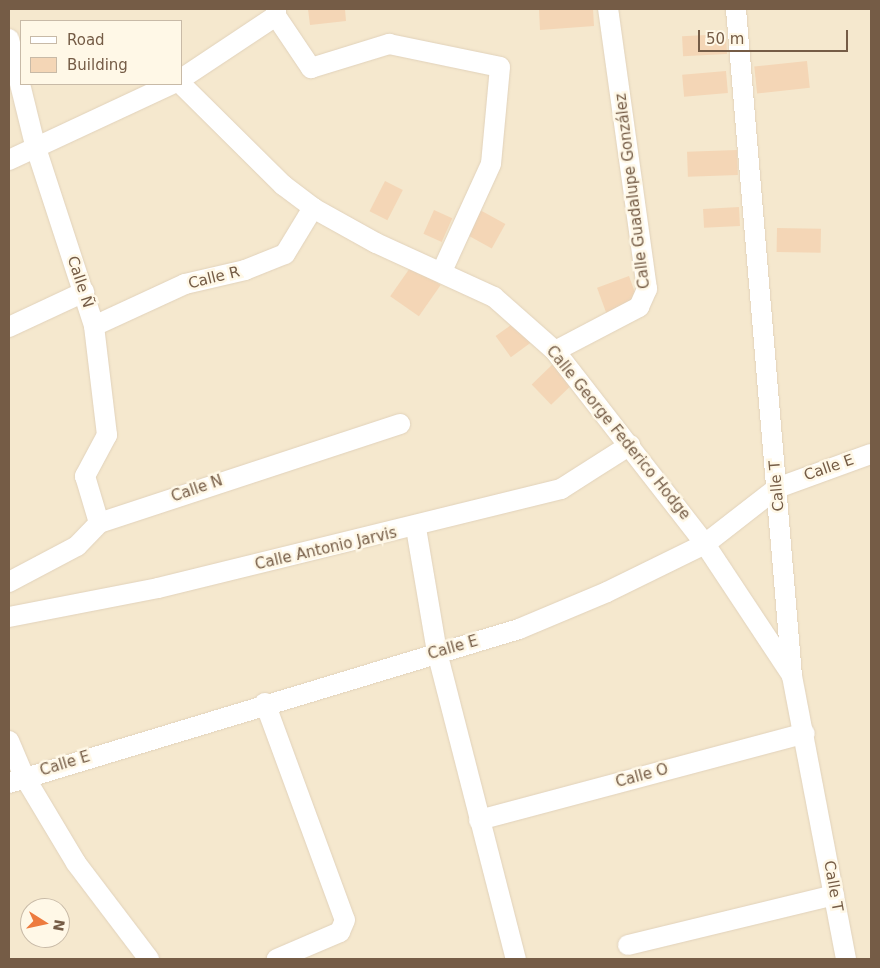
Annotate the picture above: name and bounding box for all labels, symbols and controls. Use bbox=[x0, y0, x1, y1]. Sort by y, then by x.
legend bbox=[20, 20, 182, 85]
scale bar bbox=[700, 20, 850, 52]
text: 50 m bbox=[706, 30, 744, 48]
text: Road bbox=[67, 31, 105, 49]
text: Building bbox=[67, 56, 128, 74]
street label: Calle Guadalupe González bbox=[612, 92, 654, 290]
street label: Calle Ñ bbox=[63, 254, 97, 310]
street label: Calle R bbox=[186, 263, 242, 293]
street label: Calle George Federico Hodge bbox=[542, 342, 694, 524]
street label: Calle E bbox=[802, 451, 856, 485]
street label: Calle T bbox=[766, 460, 788, 512]
street label: Calle N bbox=[169, 472, 225, 506]
street label: Calle Antonio Jarvis bbox=[253, 524, 399, 574]
street label: Calle E bbox=[426, 632, 480, 664]
street label: Calle E bbox=[38, 748, 92, 780]
street label: Calle O bbox=[614, 760, 670, 792]
street label: Calle T bbox=[820, 859, 846, 913]
north arrow bbox=[20, 898, 70, 948]
text: N bbox=[50, 918, 68, 933]

